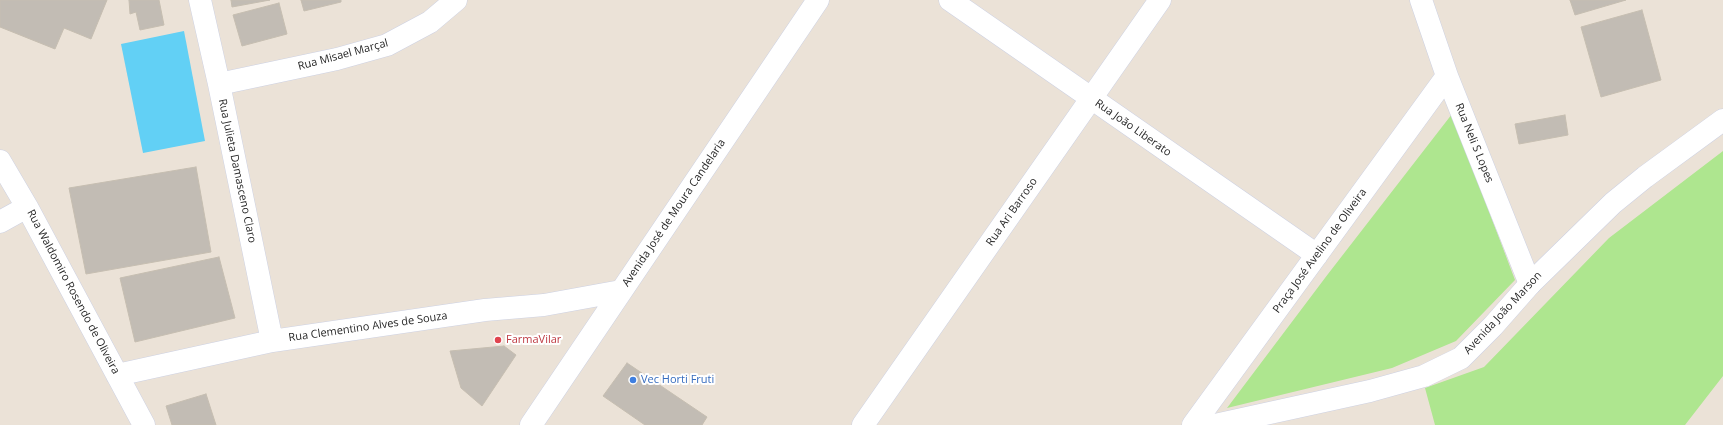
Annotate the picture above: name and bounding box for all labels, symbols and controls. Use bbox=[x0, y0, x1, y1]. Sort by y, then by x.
street label: Rua Misael Marçal bbox=[296, 37, 390, 73]
street label: Rua João Liberato bbox=[1092, 97, 1174, 159]
street label: Rua Julieta Damasceno Claro bbox=[215, 98, 259, 244]
street label: Rua Neli S Lopes bbox=[1452, 101, 1496, 185]
street label: Avenida José de Moura Candelaria bbox=[620, 137, 728, 289]
street label: Rua Ari Barroso bbox=[984, 175, 1040, 249]
street label: Praça José Avelino de Oliveira bbox=[1270, 186, 1370, 316]
street label: Rua Waldomiro Rosendo de Oliveira bbox=[24, 207, 122, 377]
street label: Avenida João Marson bbox=[1461, 269, 1545, 357]
street label: Rua Clementino Alves de Souza bbox=[288, 309, 448, 345]
place label: FarmaVilar bbox=[506, 333, 561, 347]
marker: FarmaVilar bbox=[493, 335, 503, 345]
place label: Vec Horti Fruti bbox=[641, 373, 714, 387]
marker: Vec Horti Fruti bbox=[628, 375, 638, 385]

